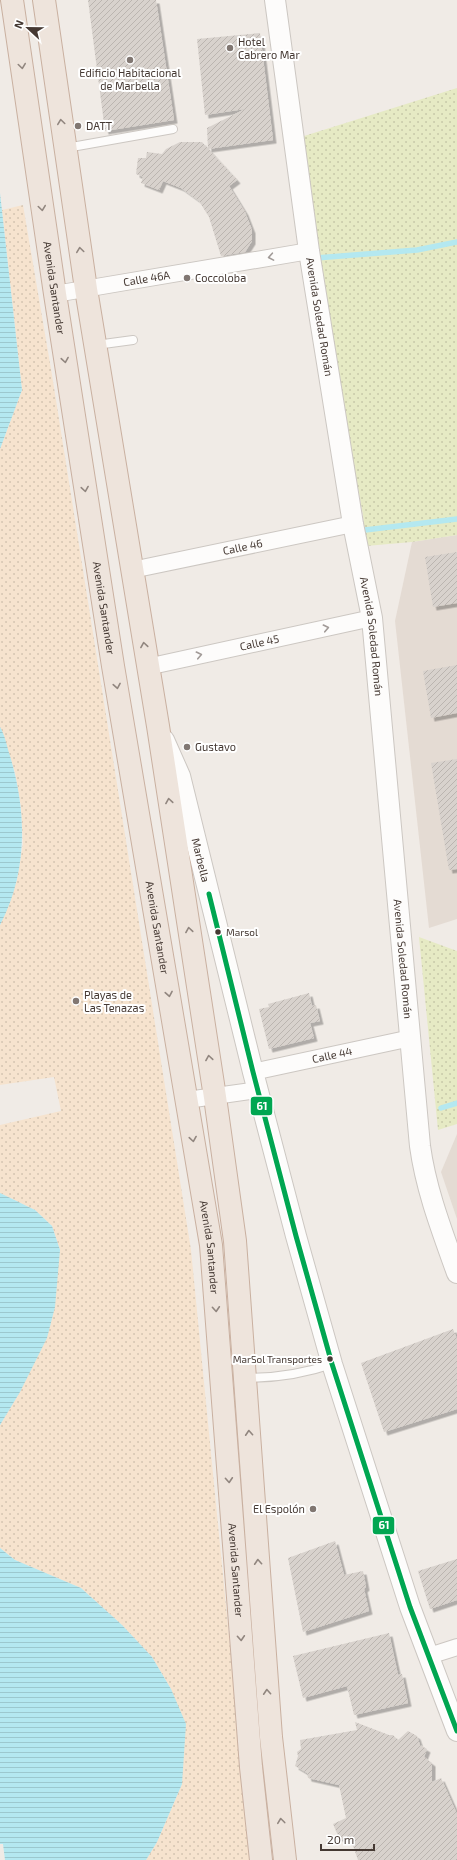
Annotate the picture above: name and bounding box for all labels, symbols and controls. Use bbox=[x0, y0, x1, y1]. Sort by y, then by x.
north arrow bbox=[8, 8, 48, 48]
text: N bbox=[11, 18, 26, 30]
place label: Hotel Cabrero Mar bbox=[238, 35, 300, 61]
marker: Hotel Cabrero Mar bbox=[225, 43, 235, 53]
marker: Edificio Habitacional de Marbella bbox=[125, 55, 135, 65]
one-way arrow bbox=[17, 63, 26, 69]
place label: Edificio Habitacional de Marbella bbox=[79, 66, 181, 92]
one-way arrow bbox=[57, 119, 66, 125]
place label: DATT bbox=[86, 119, 113, 132]
marker: DATT bbox=[73, 121, 83, 131]
one-way arrow bbox=[37, 205, 46, 211]
street label: Avenida Santander bbox=[41, 240, 68, 336]
one-way arrow bbox=[76, 247, 85, 253]
one-way arrow bbox=[268, 253, 274, 261]
street label: Avenida Soledad Román bbox=[304, 256, 336, 377]
street label: Calle 46A bbox=[122, 268, 171, 288]
place label: Coccoloba bbox=[195, 271, 246, 284]
marker: Coccoloba bbox=[182, 273, 192, 283]
one-way arrow bbox=[60, 357, 69, 363]
one-way arrow bbox=[80, 486, 89, 492]
street label: Calle 46 bbox=[221, 536, 264, 557]
street label: Avenida Santander bbox=[91, 560, 118, 656]
street label: Avenida Soledad Román bbox=[358, 576, 386, 697]
one-way arrow bbox=[323, 624, 329, 632]
street label: Calle 45 bbox=[238, 631, 280, 653]
one-way arrow bbox=[140, 642, 149, 649]
one-way arrow bbox=[196, 652, 202, 660]
one-way arrow bbox=[112, 683, 121, 689]
place label: Gustavo bbox=[195, 740, 236, 753]
marker: Gustavo bbox=[182, 742, 192, 752]
one-way arrow bbox=[165, 798, 174, 804]
street label: Marbella bbox=[190, 837, 213, 883]
street label: Avenida Santander bbox=[144, 880, 172, 976]
street label: Avenida Soledad Román bbox=[392, 898, 415, 1019]
place label: Marsol bbox=[226, 926, 258, 938]
one-way arrow bbox=[185, 927, 194, 933]
marker: Marsol bbox=[213, 927, 223, 937]
place label: Playas de Las Tenazas bbox=[84, 988, 145, 1014]
one-way arrow bbox=[164, 991, 173, 997]
marker: Playas de Las Tenazas bbox=[71, 996, 81, 1006]
street label: Calle 44 bbox=[311, 1044, 354, 1065]
one-way arrow bbox=[205, 1055, 214, 1061]
line badge: 61 bbox=[250, 1096, 273, 1116]
text: 61 bbox=[256, 1099, 268, 1112]
one-way arrow bbox=[188, 1135, 197, 1142]
street label: Avenida Santander bbox=[198, 1200, 222, 1295]
one-way arrow bbox=[211, 1306, 220, 1312]
place label: MarSol Transportes bbox=[233, 1353, 322, 1365]
marker: MarSol Transportes bbox=[325, 1354, 335, 1364]
one-way arrow bbox=[244, 1430, 253, 1436]
one-way arrow bbox=[224, 1477, 233, 1483]
place label: El Espolón bbox=[253, 1502, 305, 1515]
marker: El Espolón bbox=[308, 1504, 318, 1514]
line badge: 61 bbox=[372, 1516, 395, 1535]
text: 61 bbox=[378, 1518, 390, 1531]
street label: Avenida Santander bbox=[226, 1523, 247, 1618]
one-way arrow bbox=[254, 1559, 263, 1565]
one-way arrow bbox=[236, 1635, 245, 1641]
one-way arrow bbox=[263, 1689, 272, 1695]
one-way arrow bbox=[276, 1818, 285, 1824]
scale bar bbox=[321, 1826, 374, 1852]
text: 20 m bbox=[327, 1832, 354, 1846]

